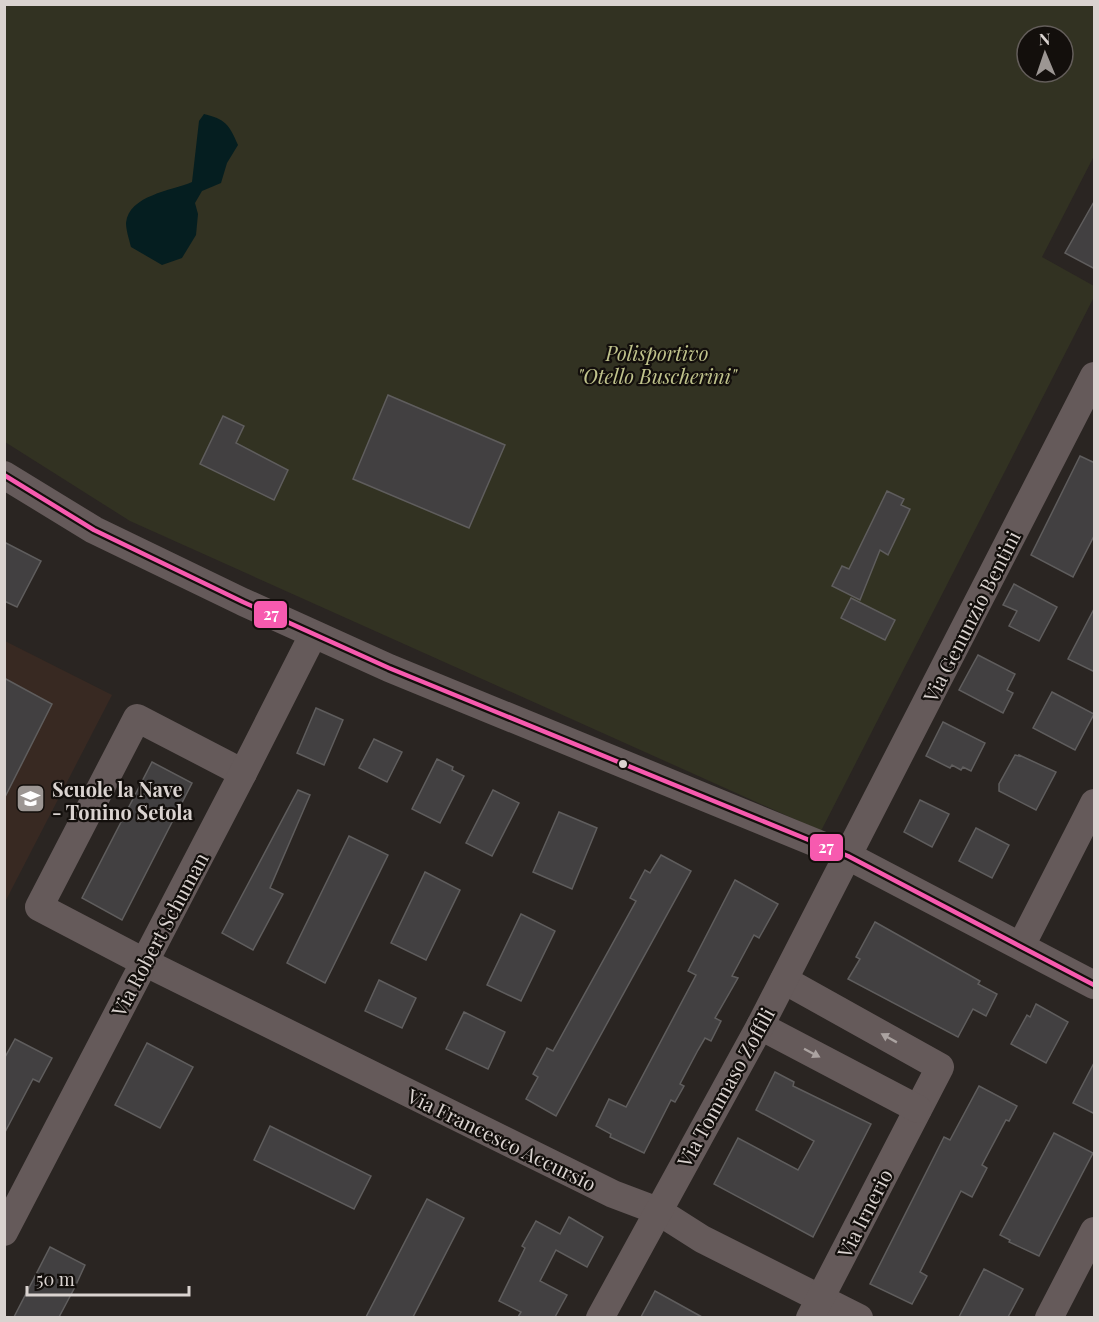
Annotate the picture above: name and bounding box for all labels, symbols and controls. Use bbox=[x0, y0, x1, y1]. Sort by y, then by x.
north arrow bbox=[1015, 24, 1075, 84]
text: N bbox=[1038, 28, 1051, 49]
park label: Polisportivo "Otello Buscherini" bbox=[577, 339, 738, 389]
street label: Via Genunzio Bentini bbox=[916, 526, 1026, 707]
line badge: 27 bbox=[253, 600, 288, 629]
text: 27 bbox=[263, 603, 280, 624]
unlabelled marker bbox=[617, 758, 629, 770]
place label: Scuole la Nave - Tonino Setola bbox=[52, 775, 194, 825]
school or university icon: Scuole la Nave - Tonino Setola bbox=[15, 783, 47, 815]
line badge: 27 bbox=[809, 833, 844, 862]
text: 27 bbox=[818, 836, 835, 857]
street label: Via Robert Schuman bbox=[104, 847, 214, 1022]
street label: Via Tommaso Zoffili bbox=[670, 1002, 780, 1172]
one-way arrow bbox=[880, 1033, 897, 1043]
one-way arrow bbox=[803, 1048, 820, 1058]
street label: Via Francesco Accursio bbox=[402, 1081, 601, 1196]
street label: Via Irnerio bbox=[830, 1164, 898, 1263]
scale bar bbox=[27, 1259, 189, 1297]
text: 50 m bbox=[36, 1267, 75, 1291]

